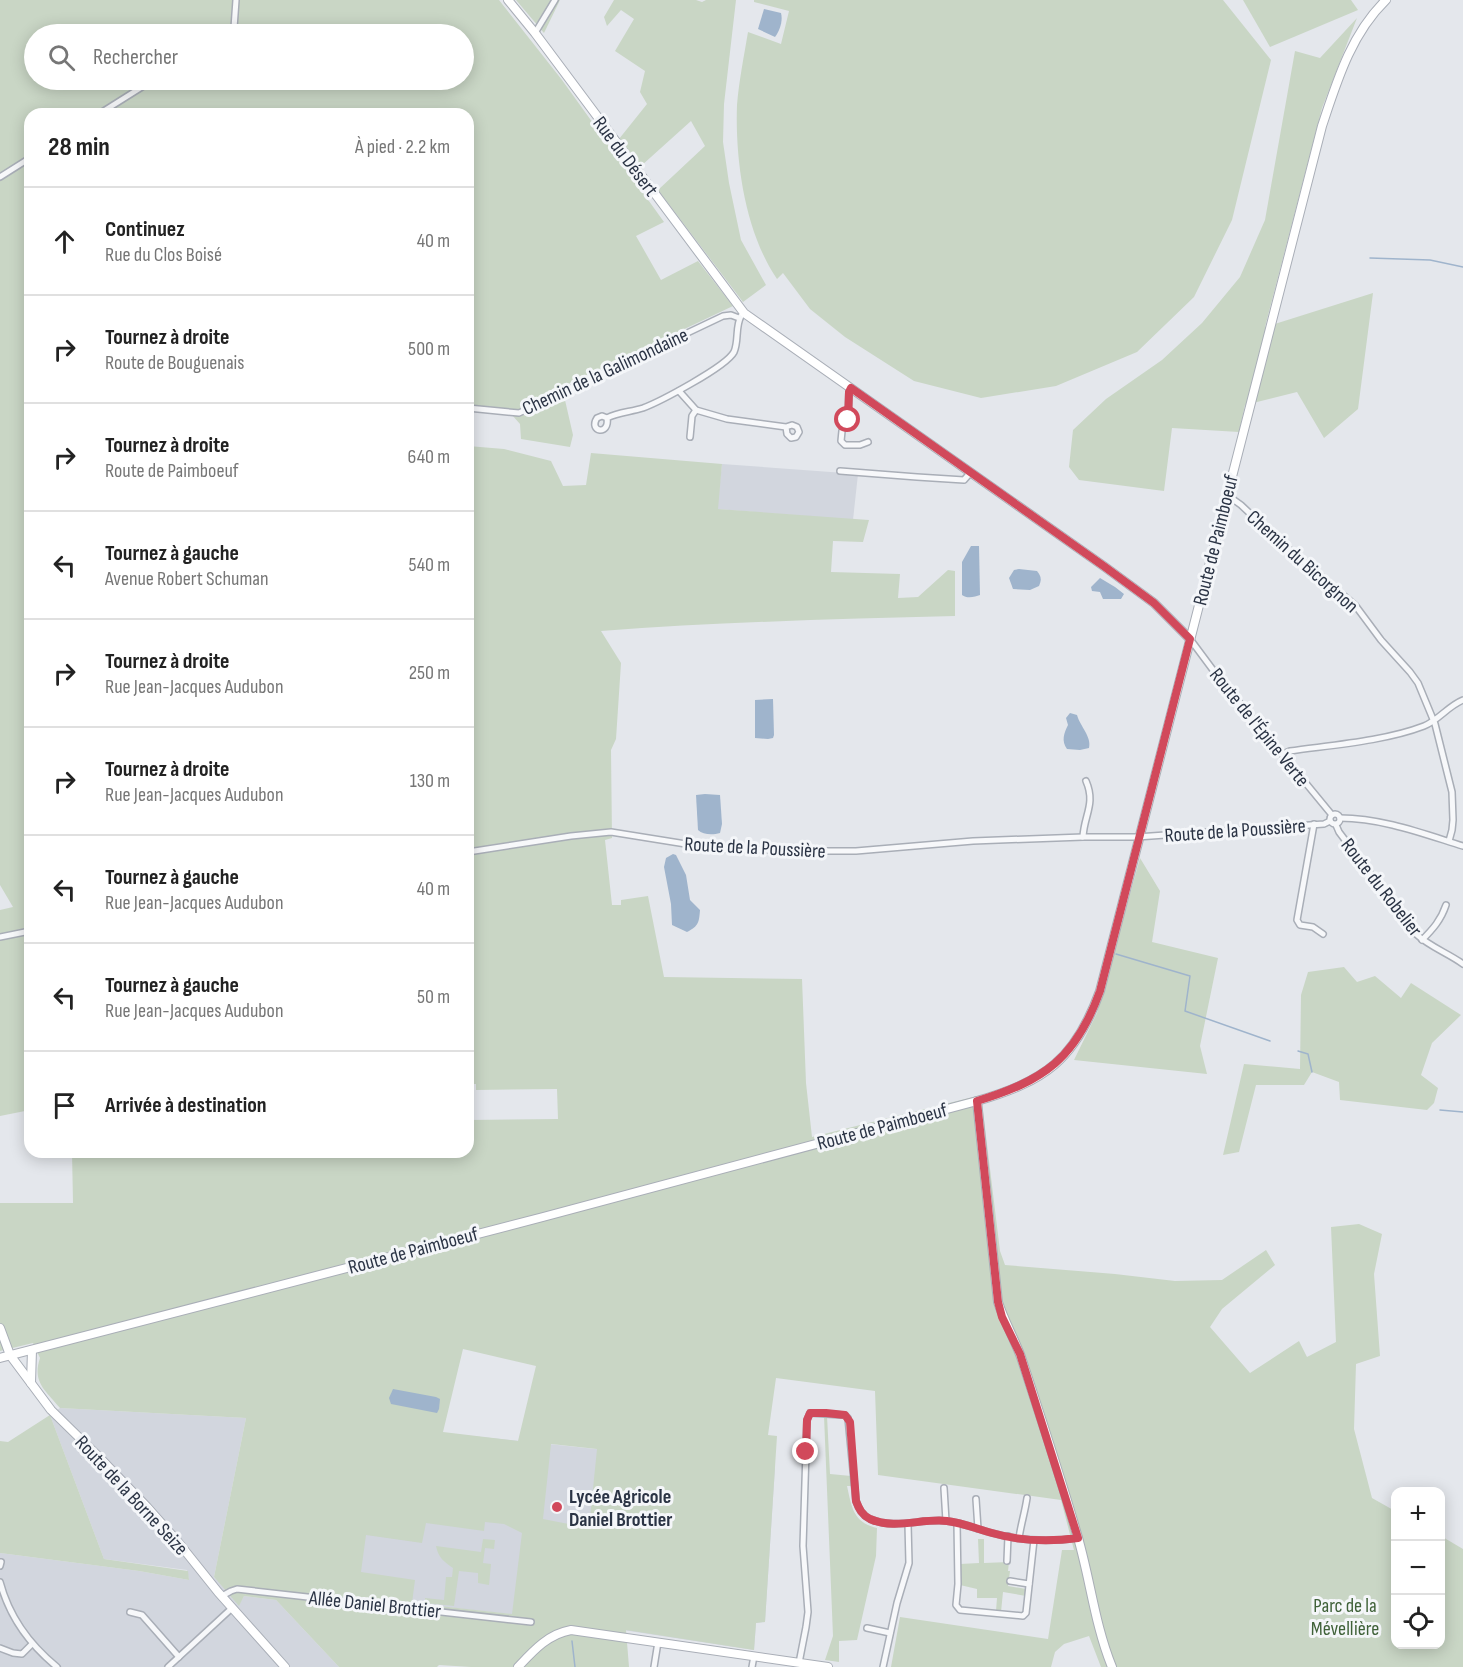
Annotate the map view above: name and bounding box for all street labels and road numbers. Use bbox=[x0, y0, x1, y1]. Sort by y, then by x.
street label: Rue du Désert bbox=[587, 112, 663, 201]
street label: Chemin de la Galimondaine bbox=[519, 323, 692, 421]
street label: Route de Paimboeuf bbox=[1188, 472, 1244, 608]
street label: Chemin du Bicorgnon bbox=[1242, 505, 1363, 618]
street label: Route de l'Épine Verte bbox=[1204, 663, 1314, 792]
street label: Route de la Poussière bbox=[1164, 814, 1306, 848]
street label: Route de la Poussière bbox=[684, 832, 826, 864]
street label: Route du Robelier bbox=[1335, 834, 1427, 942]
street label: Route de Paimboeuf bbox=[815, 1098, 950, 1156]
street label: Route de Paimboeuf bbox=[346, 1222, 481, 1280]
street label: Route de la Borne Seize bbox=[70, 1431, 193, 1561]
street label: Allée Daniel Brottier bbox=[307, 1586, 442, 1624]

